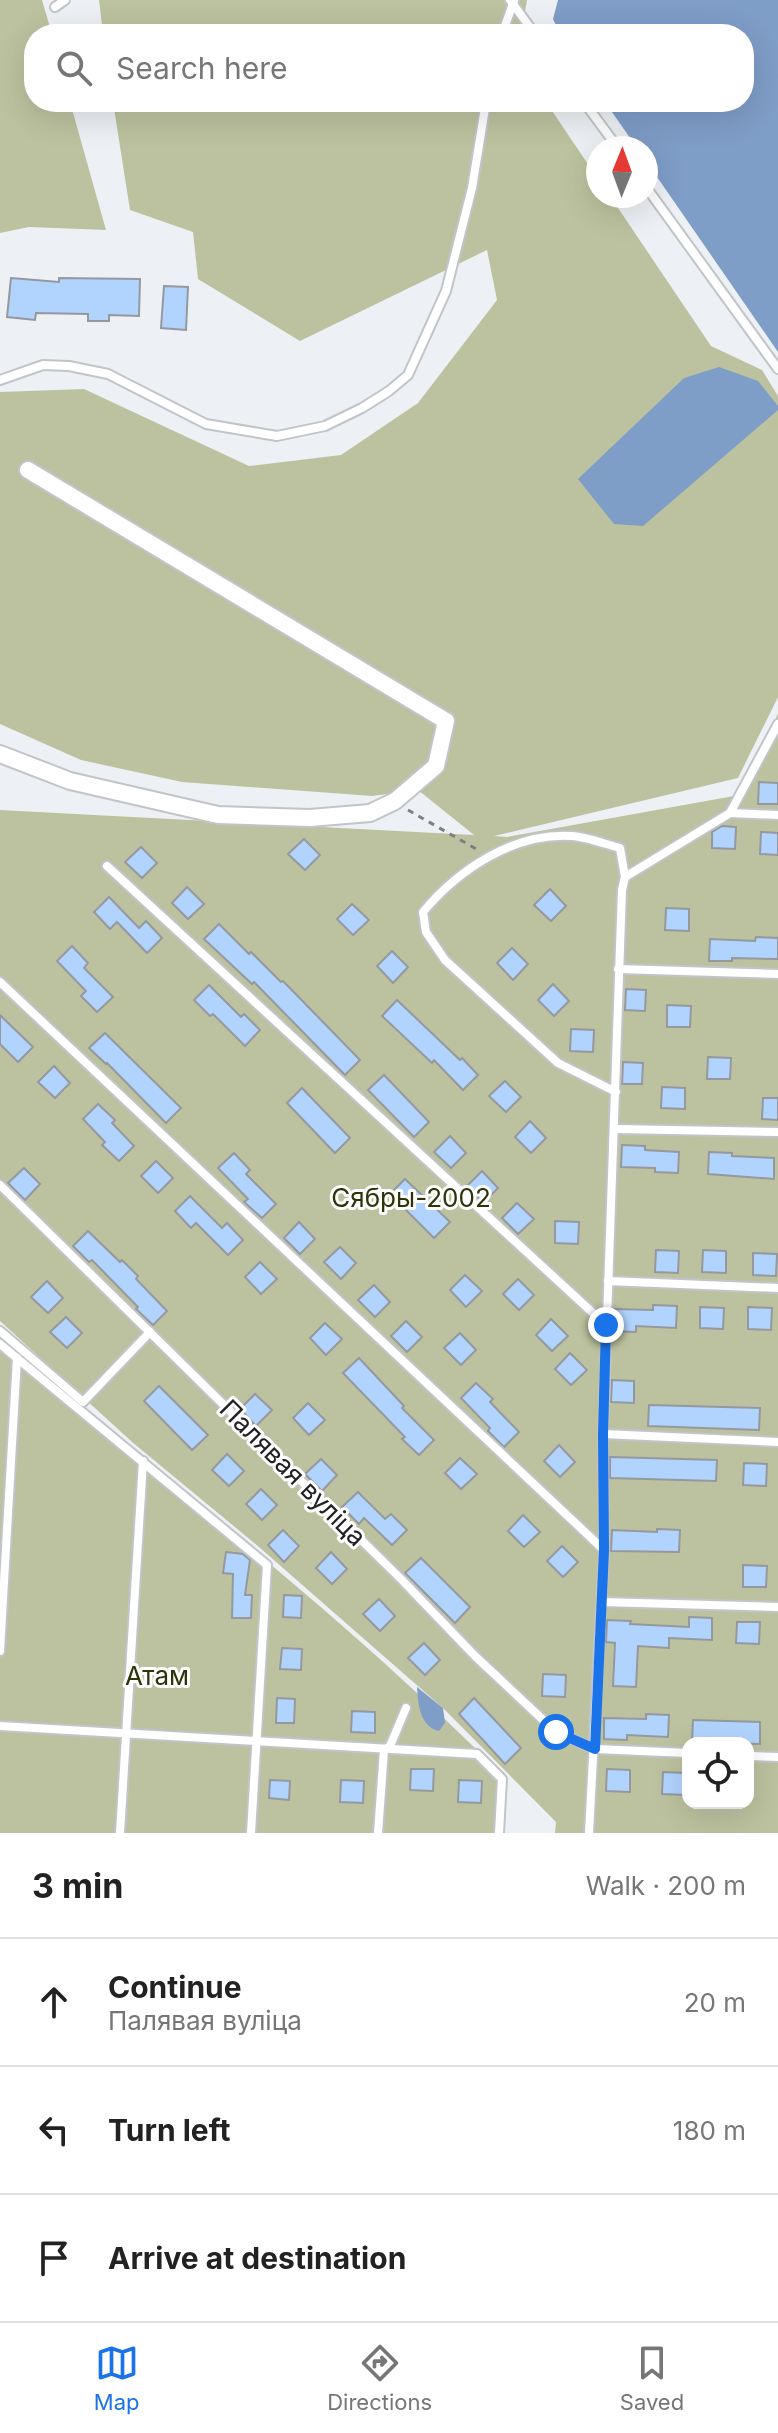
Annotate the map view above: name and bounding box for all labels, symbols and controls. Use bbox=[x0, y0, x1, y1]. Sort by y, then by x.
search box bbox=[24, 24, 754, 112]
icon: search bbox=[52, 46, 96, 90]
text: Search here bbox=[116, 50, 288, 86]
north arrow bbox=[586, 136, 658, 208]
park label: Сябры-2002 bbox=[331, 1182, 491, 1213]
route end bbox=[588, 1307, 624, 1343]
street label: Палявая вуліца bbox=[214, 1393, 373, 1552]
park label: Атам bbox=[125, 1660, 189, 1691]
route start bbox=[538, 1714, 574, 1750]
map controls bbox=[682, 1737, 754, 1809]
button: locate bbox=[682, 1737, 754, 1809]
text: 3 min bbox=[32, 1865, 123, 1906]
text: Walk · 200 m bbox=[586, 1870, 746, 1901]
text: Continue bbox=[108, 1969, 242, 2005]
icon: ahead bbox=[32, 1980, 76, 2024]
text: 20 m bbox=[684, 1987, 746, 2018]
text: Палявая вуліца bbox=[108, 2005, 302, 2036]
icon: left bbox=[32, 2108, 76, 2152]
text: Turn left bbox=[108, 2112, 230, 2148]
text: 180 m bbox=[673, 2115, 746, 2146]
icon: arrive bbox=[32, 2236, 76, 2280]
text: Arrive at destination bbox=[108, 2240, 406, 2276]
tab: Map bbox=[94, 2341, 140, 2415]
tab: Directions bbox=[327, 2341, 432, 2415]
tab: Saved bbox=[620, 2341, 684, 2415]

